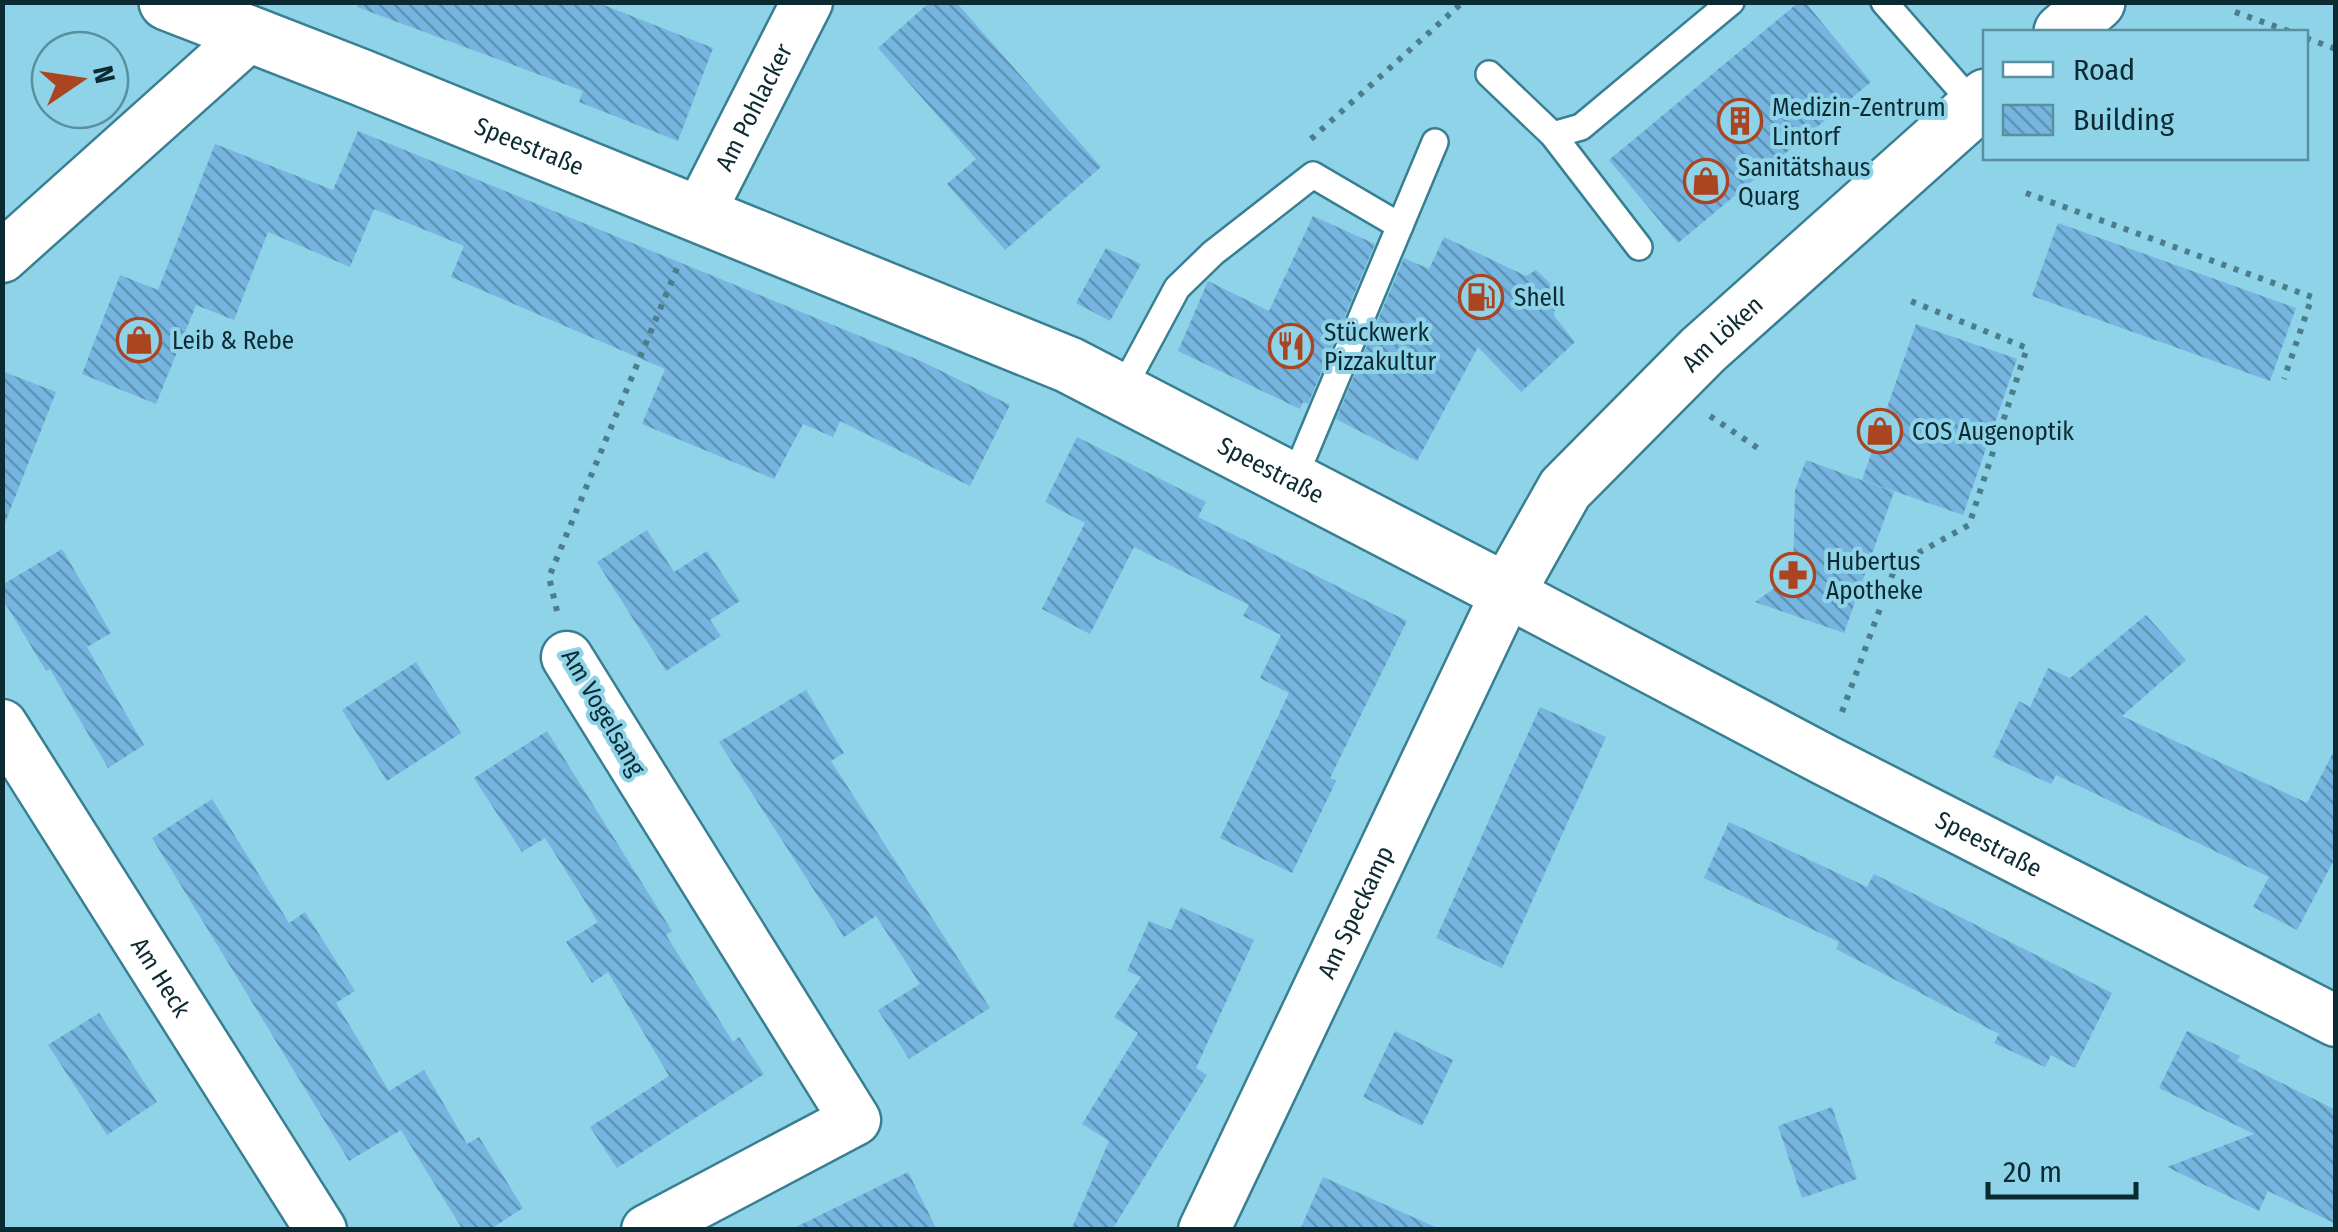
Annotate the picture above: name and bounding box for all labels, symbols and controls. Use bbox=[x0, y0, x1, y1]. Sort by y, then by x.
north arrow bbox=[30, 30, 130, 130]
legend bbox=[1983, 30, 2308, 160]
street label: Am Pohlacker bbox=[709, 39, 799, 176]
text: Road bbox=[2073, 52, 2135, 88]
text: N bbox=[86, 63, 122, 86]
place label: Medizin-Zentrum Lintorf bbox=[1772, 93, 1946, 152]
building icon: Medizin-Zentrum Lintorf bbox=[1717, 98, 1763, 144]
text: Building bbox=[2073, 102, 2175, 138]
street label: Speestraße bbox=[470, 111, 588, 182]
place label: Sanitätshaus Quarg bbox=[1738, 153, 1870, 212]
shop icon: Sanitätshaus Quarg bbox=[1683, 158, 1729, 204]
fuel station icon: Shell bbox=[1458, 274, 1504, 320]
place label: Shell bbox=[1514, 283, 1566, 313]
street label: Am Löken bbox=[1676, 290, 1769, 378]
shop icon: Leib & Rebe bbox=[116, 317, 162, 363]
place label: Stückwerk Pizzakultur bbox=[1324, 318, 1436, 377]
restaurant icon: Stückwerk Pizzakultur bbox=[1268, 323, 1314, 369]
place label: Leib & Rebe bbox=[172, 326, 294, 356]
shop icon: COS Augenoptik bbox=[1857, 408, 1903, 454]
place label: COS Augenoptik bbox=[1912, 417, 2074, 447]
street label: Speestraße bbox=[1213, 431, 1329, 510]
place label: Hubertus Apotheke bbox=[1826, 547, 1923, 606]
pharmacy icon: Hubertus Apotheke bbox=[1770, 552, 1816, 598]
street label: Am Vogelsang bbox=[555, 644, 652, 781]
street label: Speestraße bbox=[1930, 805, 2047, 884]
street label: Am Speckamp bbox=[1312, 841, 1400, 984]
street label: Am Heck bbox=[124, 932, 197, 1023]
scale bar bbox=[1988, 1137, 2136, 1199]
text: 20 m bbox=[2003, 1154, 2062, 1190]

